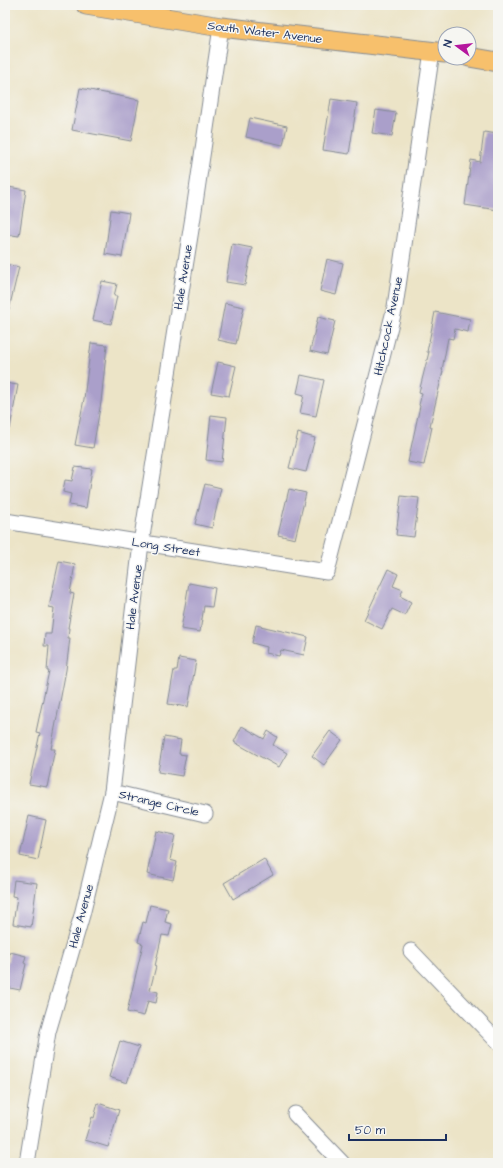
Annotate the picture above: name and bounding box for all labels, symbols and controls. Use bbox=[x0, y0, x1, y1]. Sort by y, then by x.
street label: South Water Avenue bbox=[207, 17, 324, 48]
north arrow bbox=[437, 26, 477, 66]
text: N bbox=[440, 38, 456, 49]
street label: Hale Avenue bbox=[170, 243, 197, 311]
street label: Hitchcock Avenue bbox=[370, 275, 407, 377]
street label: Long Street bbox=[130, 534, 202, 562]
street label: Hale Avenue bbox=[122, 563, 147, 631]
street label: Strange Circle bbox=[117, 786, 201, 822]
street label: Hale Avenue bbox=[65, 882, 98, 950]
scale bar bbox=[349, 1116, 446, 1142]
text: 50 m bbox=[355, 1122, 386, 1139]

